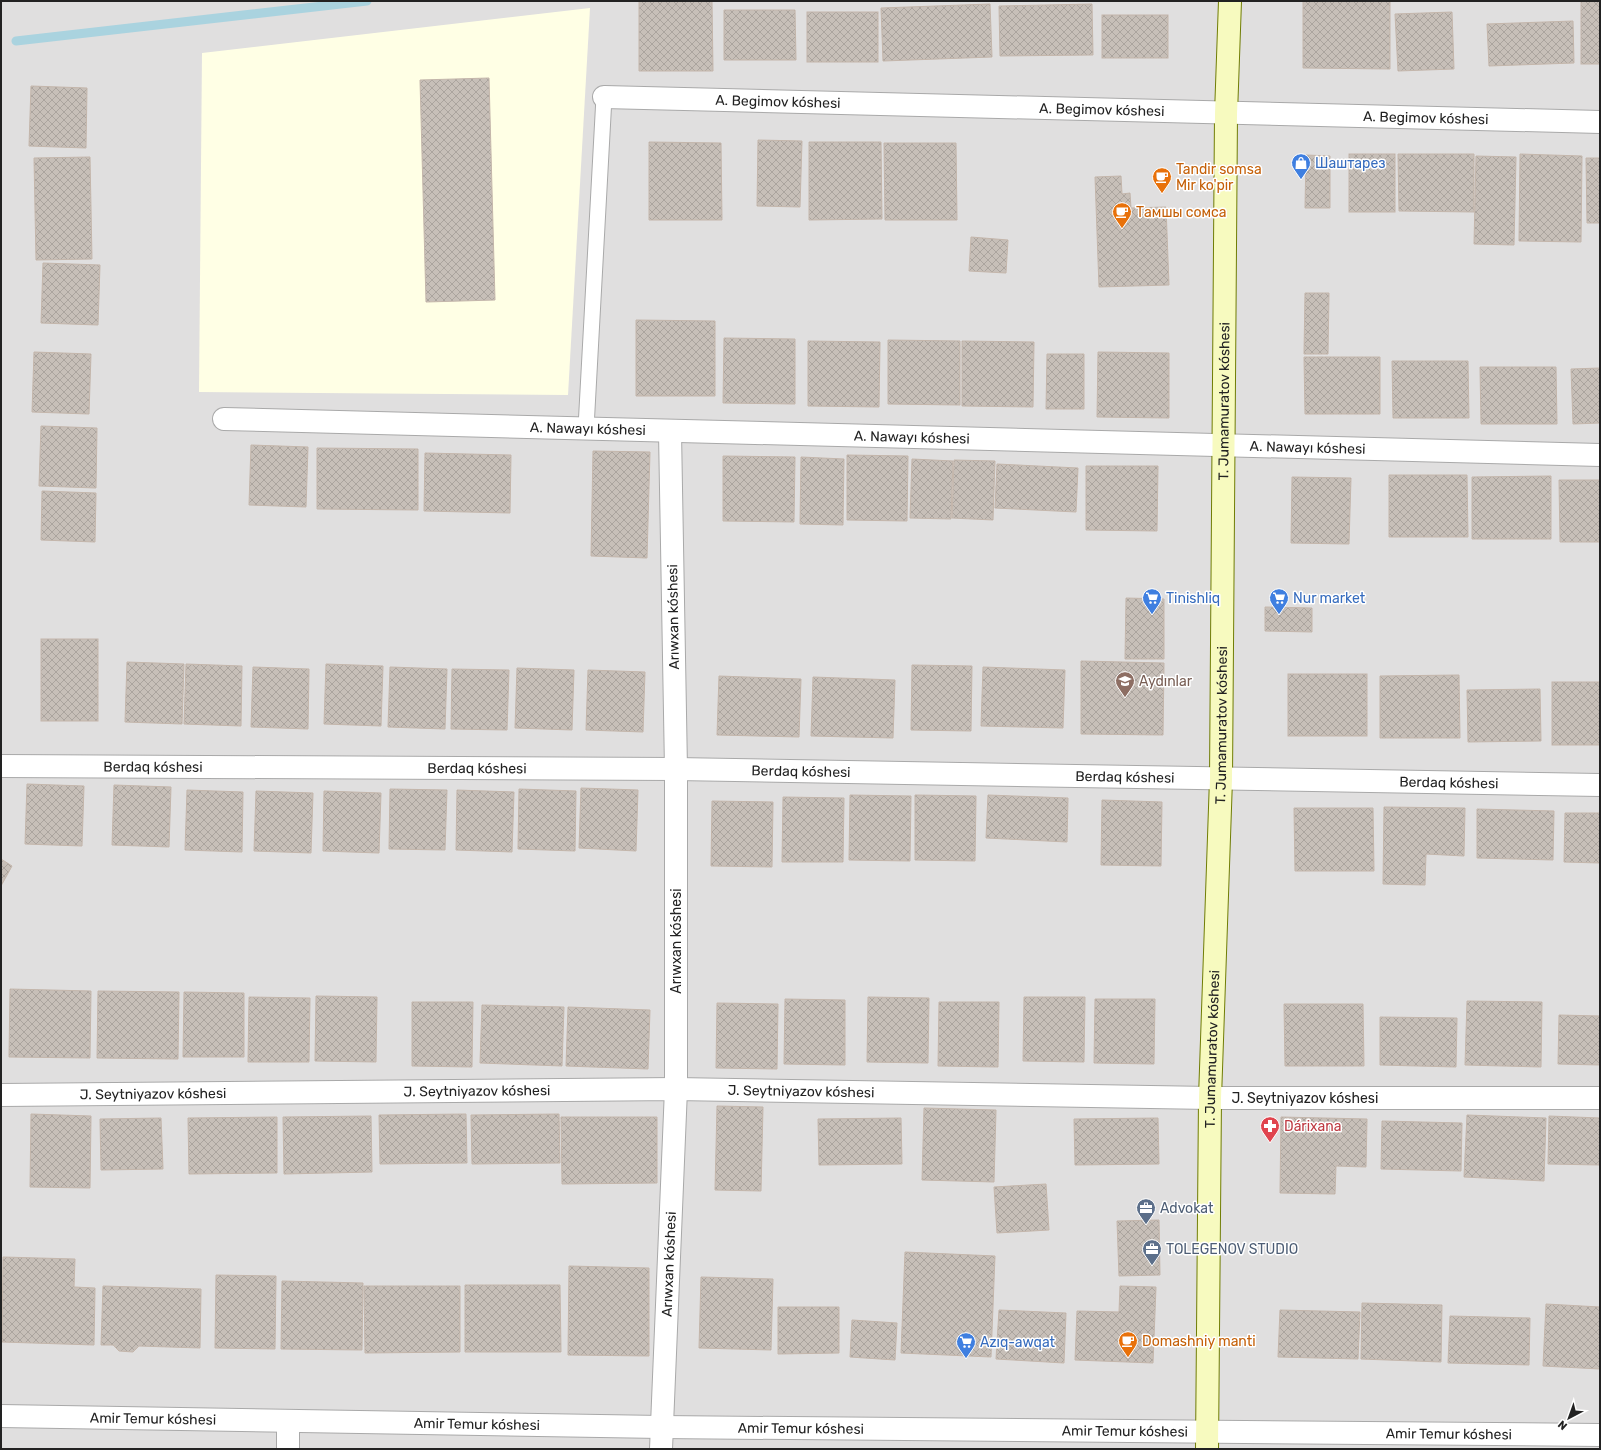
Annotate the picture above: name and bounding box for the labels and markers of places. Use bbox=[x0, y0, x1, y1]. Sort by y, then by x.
shop icon: Шаштарез bbox=[1290, 152, 1312, 180]
place label: Шаштарез bbox=[1315, 155, 1385, 172]
place label: Tandir somsa Mir ko'pir bbox=[1176, 161, 1262, 194]
cafe icon: Tandir somsa Mir ko'pir bbox=[1151, 166, 1173, 194]
cafe icon: Тамшы сомса bbox=[1111, 201, 1133, 229]
place label: Тамшы сомса bbox=[1136, 204, 1227, 221]
supermarket icon: Tinishliq bbox=[1141, 587, 1163, 615]
supermarket icon: Nur market bbox=[1268, 587, 1290, 615]
place label: Tinishliq bbox=[1166, 590, 1220, 607]
place label: Nur market bbox=[1293, 590, 1366, 607]
school or university icon: Aydınlar bbox=[1114, 670, 1136, 698]
place label: Aydınlar bbox=[1139, 673, 1193, 690]
pharmacy icon: Dárixana bbox=[1259, 1115, 1281, 1143]
place label: Dárixana bbox=[1284, 1118, 1342, 1135]
office icon: Advokat bbox=[1135, 1197, 1157, 1225]
place label: Advokat bbox=[1160, 1200, 1214, 1217]
office icon: TOLEGENOV STUDIO bbox=[1141, 1238, 1163, 1266]
place label: TOLEGENOV STUDIO bbox=[1166, 1241, 1298, 1258]
cafe icon: Domashniy manti bbox=[1117, 1330, 1139, 1358]
supermarket icon: Azıq-awqat bbox=[955, 1331, 977, 1359]
place label: Domashniy manti bbox=[1142, 1333, 1256, 1350]
place label: Azıq-awqat bbox=[980, 1334, 1056, 1351]

